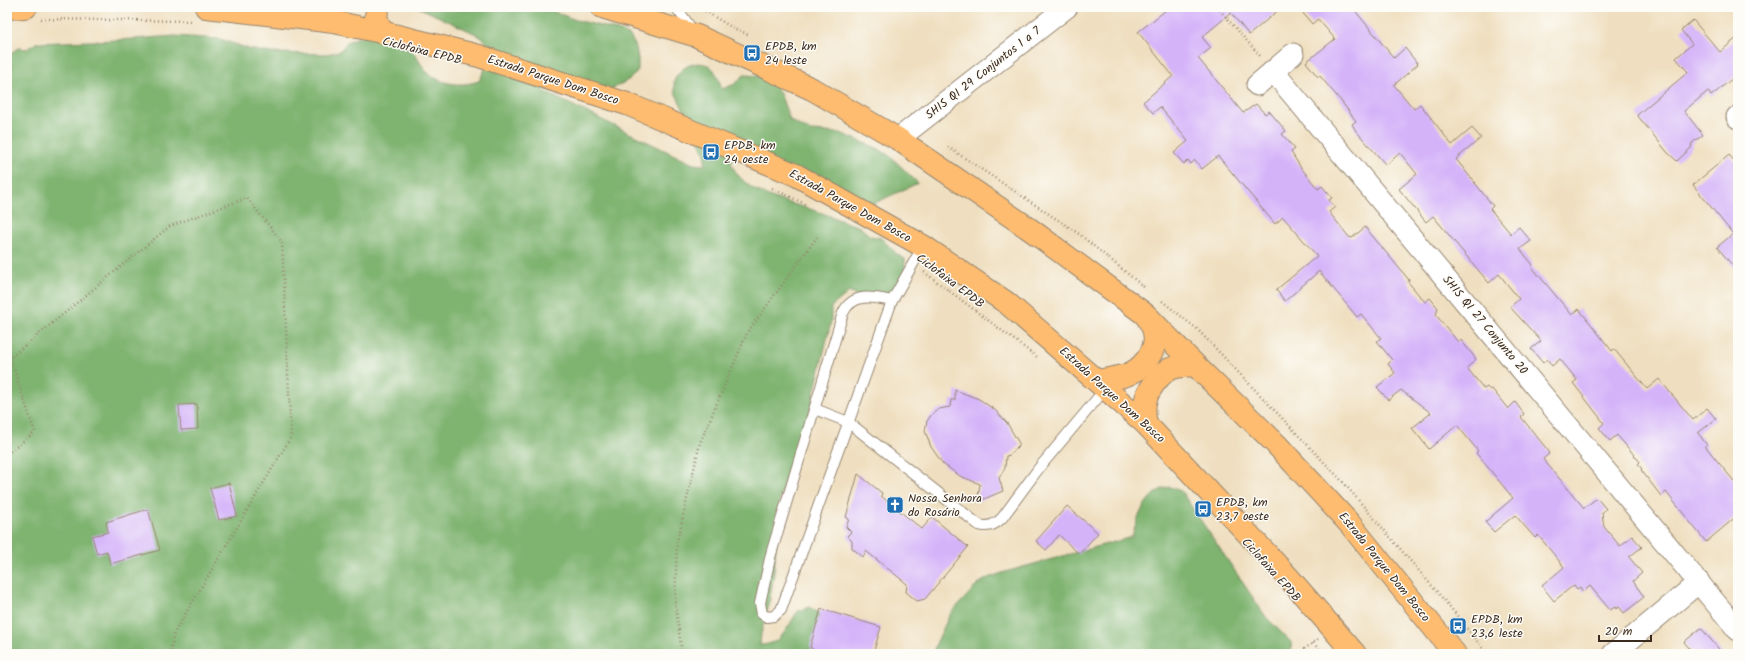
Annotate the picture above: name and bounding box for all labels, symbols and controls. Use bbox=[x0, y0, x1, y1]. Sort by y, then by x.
street label: SHIS QI 29 Conjuntos 1 a 7 bbox=[921, 22, 1045, 124]
street label: Ciclofaixa EPDB bbox=[380, 32, 464, 70]
place label: EPDB, km 24 leste bbox=[765, 37, 817, 70]
bus stop icon: EPDB, km 24 leste bbox=[742, 43, 762, 63]
street label: Estrada Parque Dom Bosco bbox=[485, 50, 621, 110]
place label: EPDB, km 24 oeste bbox=[724, 136, 776, 169]
bus stop icon: EPDB, km 24 oeste bbox=[701, 142, 721, 162]
street label: Estrada Parque Dom Bosco bbox=[785, 164, 915, 248]
street label: Ciclofaixa EPDB bbox=[912, 249, 988, 313]
street label: SHIS QI 27 Conjunto 20 bbox=[1438, 271, 1532, 379]
street label: Estrada Parque Dom Bosco bbox=[1055, 342, 1169, 448]
place label: Nossa Senhora do Rosário bbox=[908, 489, 982, 522]
place label: EPDB, km 23,7 oeste bbox=[1216, 493, 1269, 526]
church icon: Nossa Senhora do Rosário bbox=[885, 495, 905, 515]
bus stop icon: EPDB, km 23,7 oeste bbox=[1193, 499, 1213, 519]
street label: Estrada Parque Dom Bosco bbox=[1333, 508, 1435, 626]
street label: Ciclofaixa EPDB bbox=[1237, 533, 1305, 607]
place label: EPDB, km 23,6 leste bbox=[1471, 610, 1523, 643]
bus stop icon: EPDB, km 23,6 leste bbox=[1448, 616, 1468, 636]
scale bar bbox=[1599, 617, 1651, 643]
text: 20 m bbox=[1605, 622, 1633, 641]

